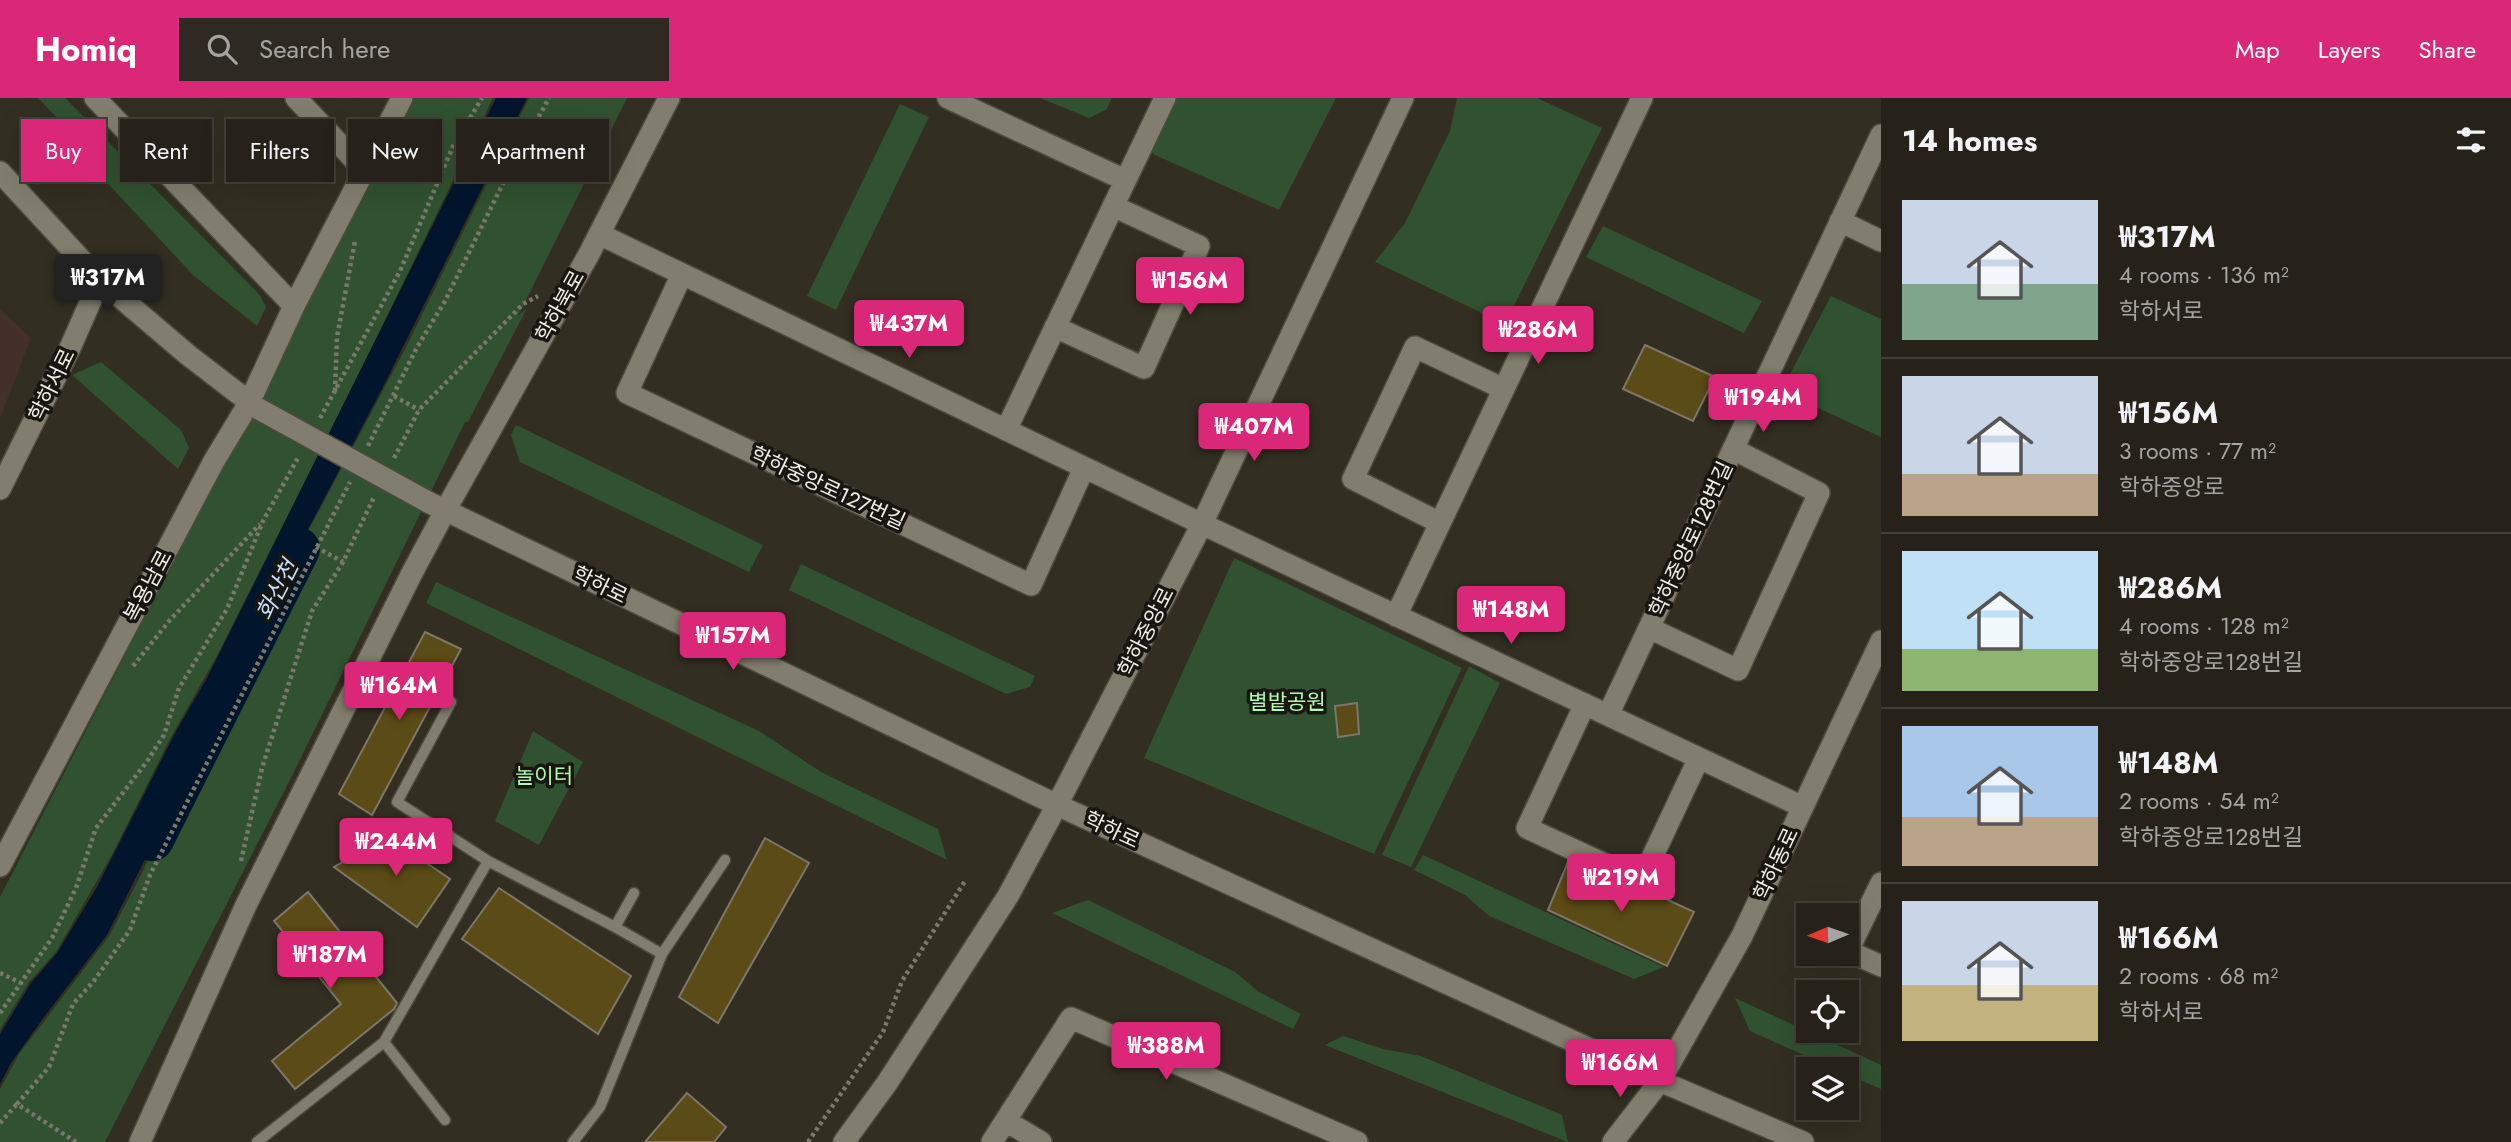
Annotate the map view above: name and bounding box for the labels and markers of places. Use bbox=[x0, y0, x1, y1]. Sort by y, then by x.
pin: ₩317M bbox=[59, 254, 157, 314]
pin: ₩156M bbox=[1141, 258, 1239, 317]
pin: ₩437M bbox=[860, 300, 958, 360]
pin: ₩286M bbox=[1489, 306, 1587, 366]
pin: ₩194M bbox=[1714, 374, 1812, 434]
pin: ₩407M bbox=[1205, 404, 1303, 463]
pin: ₩148M bbox=[1462, 587, 1560, 646]
pin: ₩157M bbox=[684, 612, 782, 672]
pin: ₩164M bbox=[350, 662, 448, 722]
pin: ₩244M bbox=[347, 818, 445, 878]
pin: ₩219M bbox=[1572, 854, 1670, 914]
pin: ₩187M bbox=[281, 932, 379, 991]
pin: ₩388M bbox=[1117, 1023, 1215, 1082]
pin: ₩166M bbox=[1571, 1040, 1669, 1099]

